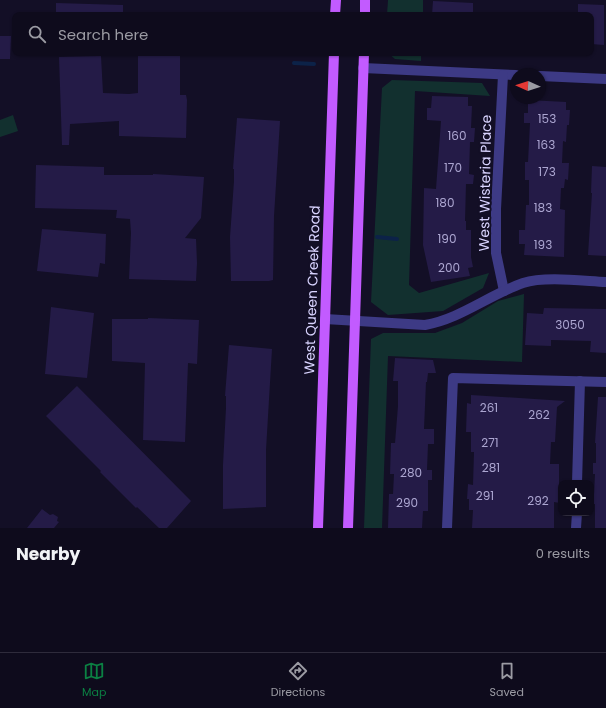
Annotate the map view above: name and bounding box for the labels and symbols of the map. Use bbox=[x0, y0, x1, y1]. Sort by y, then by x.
north arrow bbox=[510, 68, 546, 104]
house number: 153 bbox=[538, 110, 556, 127]
street label: West Wisteria Place bbox=[474, 114, 496, 252]
house number: 160 bbox=[448, 127, 467, 144]
house number: 163 bbox=[537, 136, 555, 153]
house number: 170 bbox=[444, 159, 462, 176]
house number: 173 bbox=[538, 163, 556, 180]
house number: 180 bbox=[436, 194, 454, 211]
house number: 183 bbox=[534, 199, 552, 216]
street label: West Queen Creek Road bbox=[299, 205, 325, 375]
house number: 190 bbox=[438, 230, 456, 247]
house number: 193 bbox=[534, 236, 552, 253]
house number: 200 bbox=[438, 259, 460, 276]
house number: 3050 bbox=[555, 316, 585, 333]
house number: 261 bbox=[480, 399, 498, 416]
house number: 262 bbox=[528, 406, 550, 423]
house number: 271 bbox=[481, 434, 499, 451]
house number: 281 bbox=[482, 459, 500, 476]
house number: 280 bbox=[400, 464, 422, 481]
house number: 291 bbox=[476, 487, 494, 504]
house number: 292 bbox=[527, 492, 549, 509]
house number: 290 bbox=[396, 494, 418, 511]

